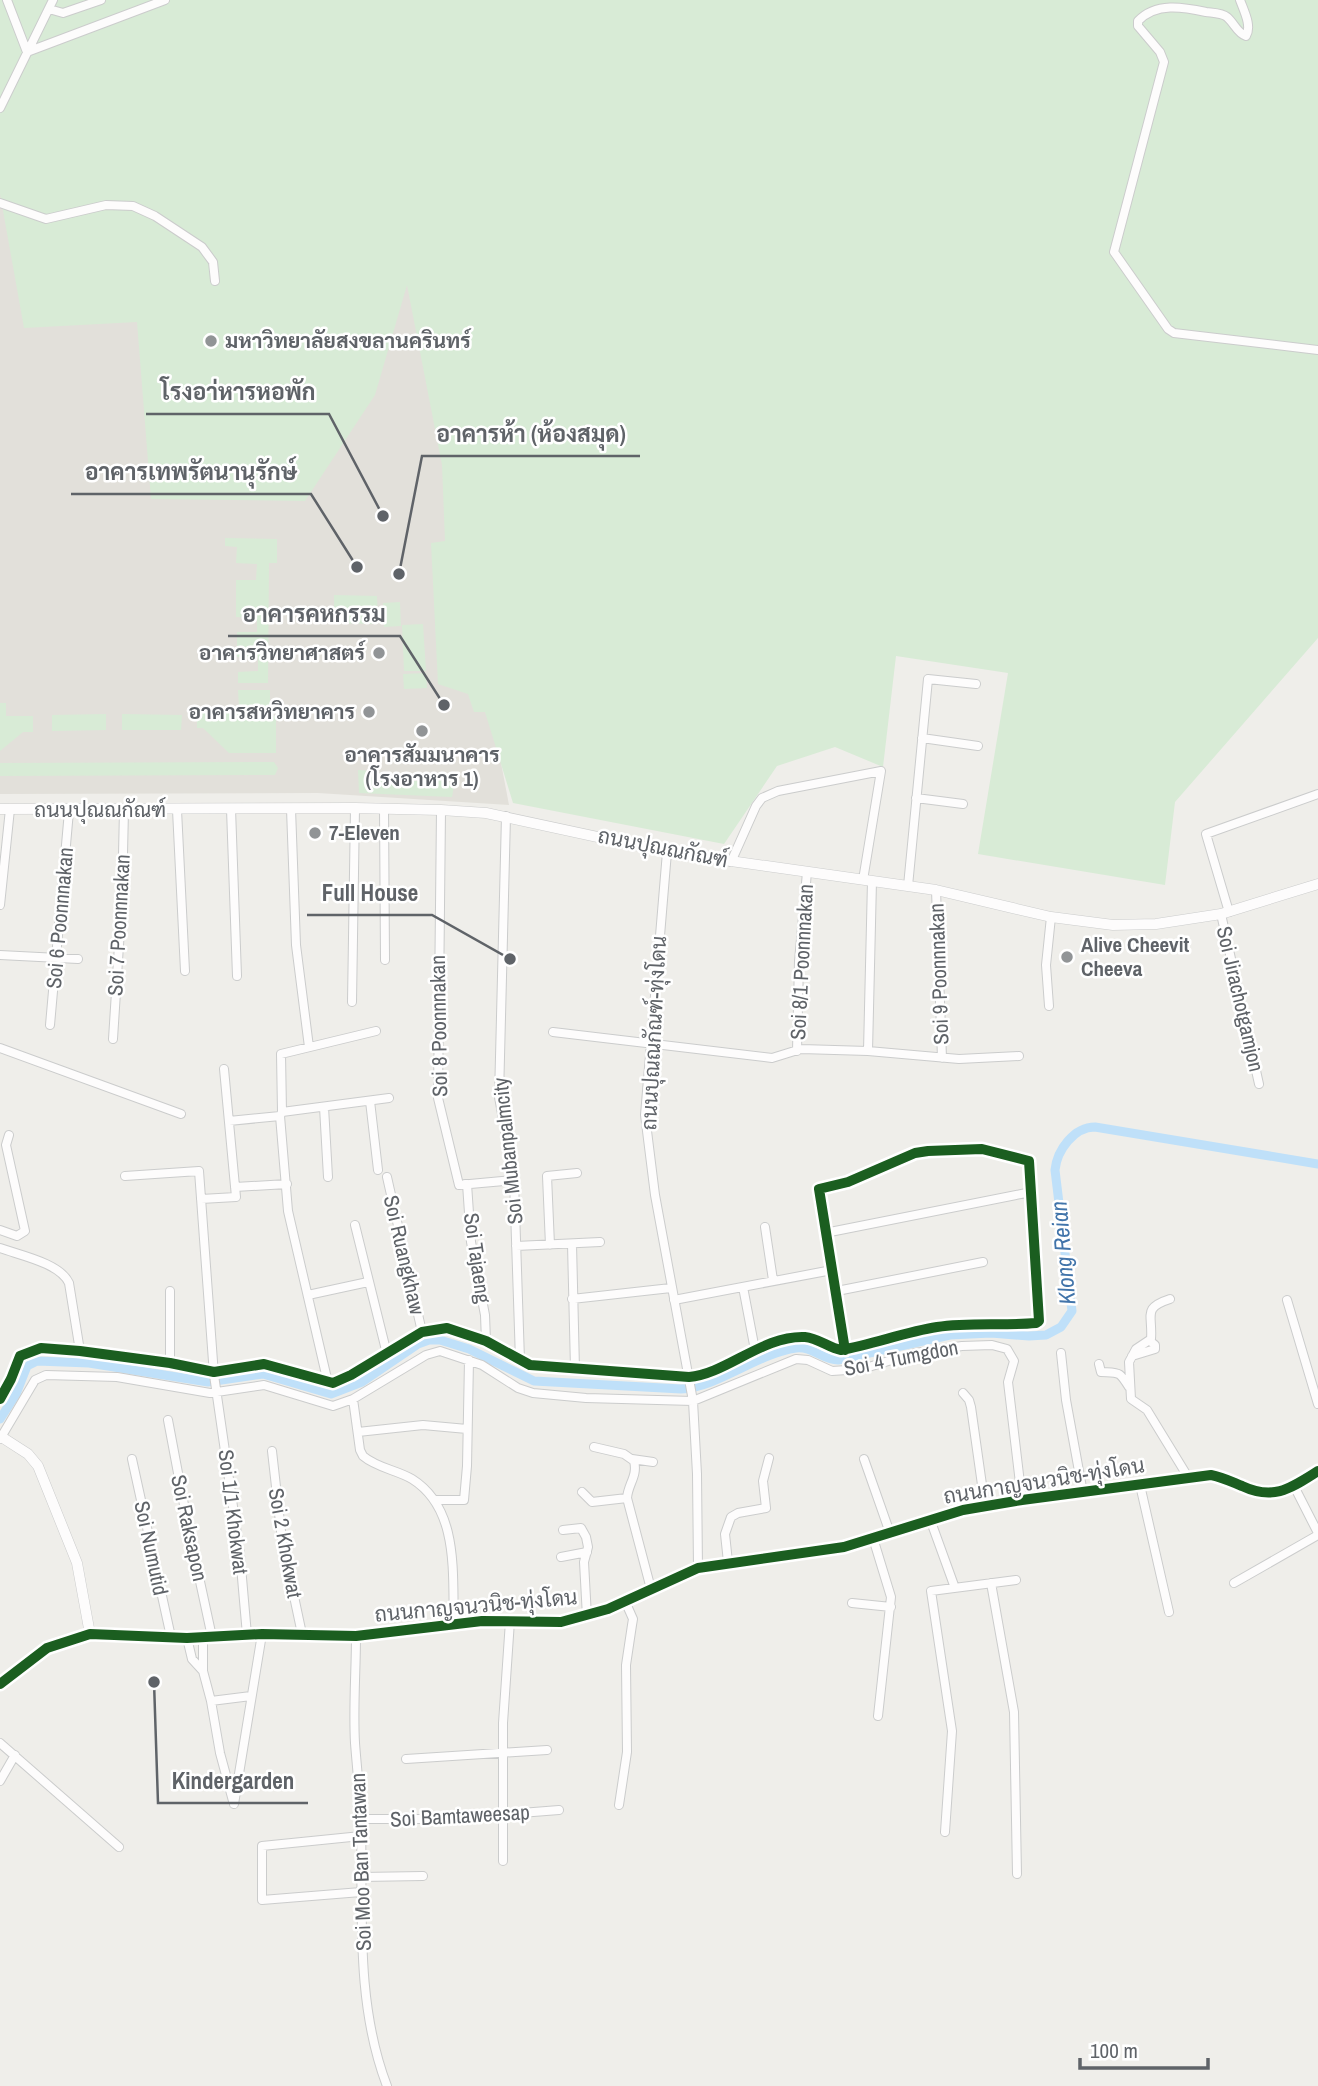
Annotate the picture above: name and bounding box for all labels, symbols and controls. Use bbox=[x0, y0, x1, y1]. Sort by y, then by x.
place label: มหาวิทยาลัยสงขลานครินทร์ bbox=[225, 326, 472, 355]
marker: มหาวิทยาลัยสงขลานครินทร์ bbox=[203, 333, 219, 349]
callout: โรงอา่หารหอพัก bbox=[146, 370, 329, 414]
text: โรงอา่หารหอพัก bbox=[159, 376, 315, 407]
callout: อาคารห้า (ห้องสมุด) bbox=[422, 412, 640, 456]
text: อาคารห้า (ห้องสมุด) bbox=[436, 418, 626, 451]
callout: อาคารเทพรัตนานุรักษ์ bbox=[71, 450, 311, 494]
text: อาคารเทพรัตนานุรักษ์ bbox=[85, 456, 298, 489]
callout: อาคารคหกรรม bbox=[228, 592, 400, 636]
text: อาคารคหกรรม bbox=[242, 598, 386, 629]
place label: อาคารวิทยาศาสตร์ bbox=[199, 638, 366, 667]
marker: อาคารวิทยาศาสตร์ bbox=[371, 645, 387, 661]
place label: อาคารสหวิทยาคาร bbox=[188, 697, 355, 726]
marker: อาคารสหวิทยาคาร bbox=[361, 704, 377, 720]
marker: อาคารสัมมนาคาร (โรงอาหาร 1) bbox=[414, 723, 430, 739]
place label: อาคารสัมมนาคาร (โรงอาหาร 1) bbox=[344, 740, 500, 793]
street label: ถนนปุณณกัณฑ์ bbox=[34, 795, 166, 824]
place label: 7-Eleven bbox=[329, 818, 400, 847]
street label: ถนนปุณณกัณฑ์ bbox=[596, 821, 731, 874]
marker: 7-Eleven bbox=[307, 825, 323, 841]
street label: Soi 6 Poonnnakan bbox=[39, 846, 80, 990]
street label: Soi 7 Poonnnakan bbox=[100, 853, 137, 996]
callout: Full House bbox=[307, 871, 432, 915]
text: Full House bbox=[322, 877, 418, 908]
street label: Soi 8/1 Poonnnakan bbox=[783, 883, 820, 1041]
street label: Soi 9 Poonnnakan bbox=[922, 903, 955, 1045]
street label: Soi Jirachotgamjon bbox=[1210, 923, 1271, 1074]
place label: Alive Cheevit Cheeva bbox=[1081, 930, 1189, 983]
street label: ถนนปุณณกัณฑ์-ทุ่งโดน bbox=[634, 935, 673, 1131]
marker: Alive Cheevit Cheeva bbox=[1059, 949, 1075, 965]
street label: Soi 8 Poonnnakan bbox=[423, 955, 454, 1097]
street label: Soi Mubanpalmcity bbox=[485, 1076, 530, 1226]
street label: Soi Ruangkhaw bbox=[377, 1192, 432, 1318]
water label: Klong Reian bbox=[1043, 1200, 1082, 1306]
street label: Soi Tajaeng bbox=[457, 1211, 498, 1305]
street label: Soi 4 Tumgdon bbox=[841, 1332, 961, 1383]
street label: Soi 1/1 Khokwat bbox=[211, 1448, 256, 1576]
street label: ถนนกาญจนวนิช-ทุ่งโดน bbox=[941, 1450, 1147, 1511]
street label: Soi Raksapon bbox=[164, 1472, 215, 1584]
street label: Soi 2 Khokwat bbox=[262, 1486, 309, 1600]
street label: Soi Numutid bbox=[127, 1498, 176, 1598]
street label: ถนนกาญจนวนิช-ทุ่งโดน bbox=[373, 1582, 579, 1629]
callout: Kindergarden bbox=[158, 1759, 308, 1803]
text: Kindergarden bbox=[172, 1765, 294, 1796]
street label: Soi Moo Ban Tantawan bbox=[343, 1773, 378, 1952]
street label: Soi Bamtaweesap bbox=[389, 1797, 531, 1834]
scale bar bbox=[1080, 2026, 1208, 2070]
text: 100 m bbox=[1090, 2036, 1138, 2065]

